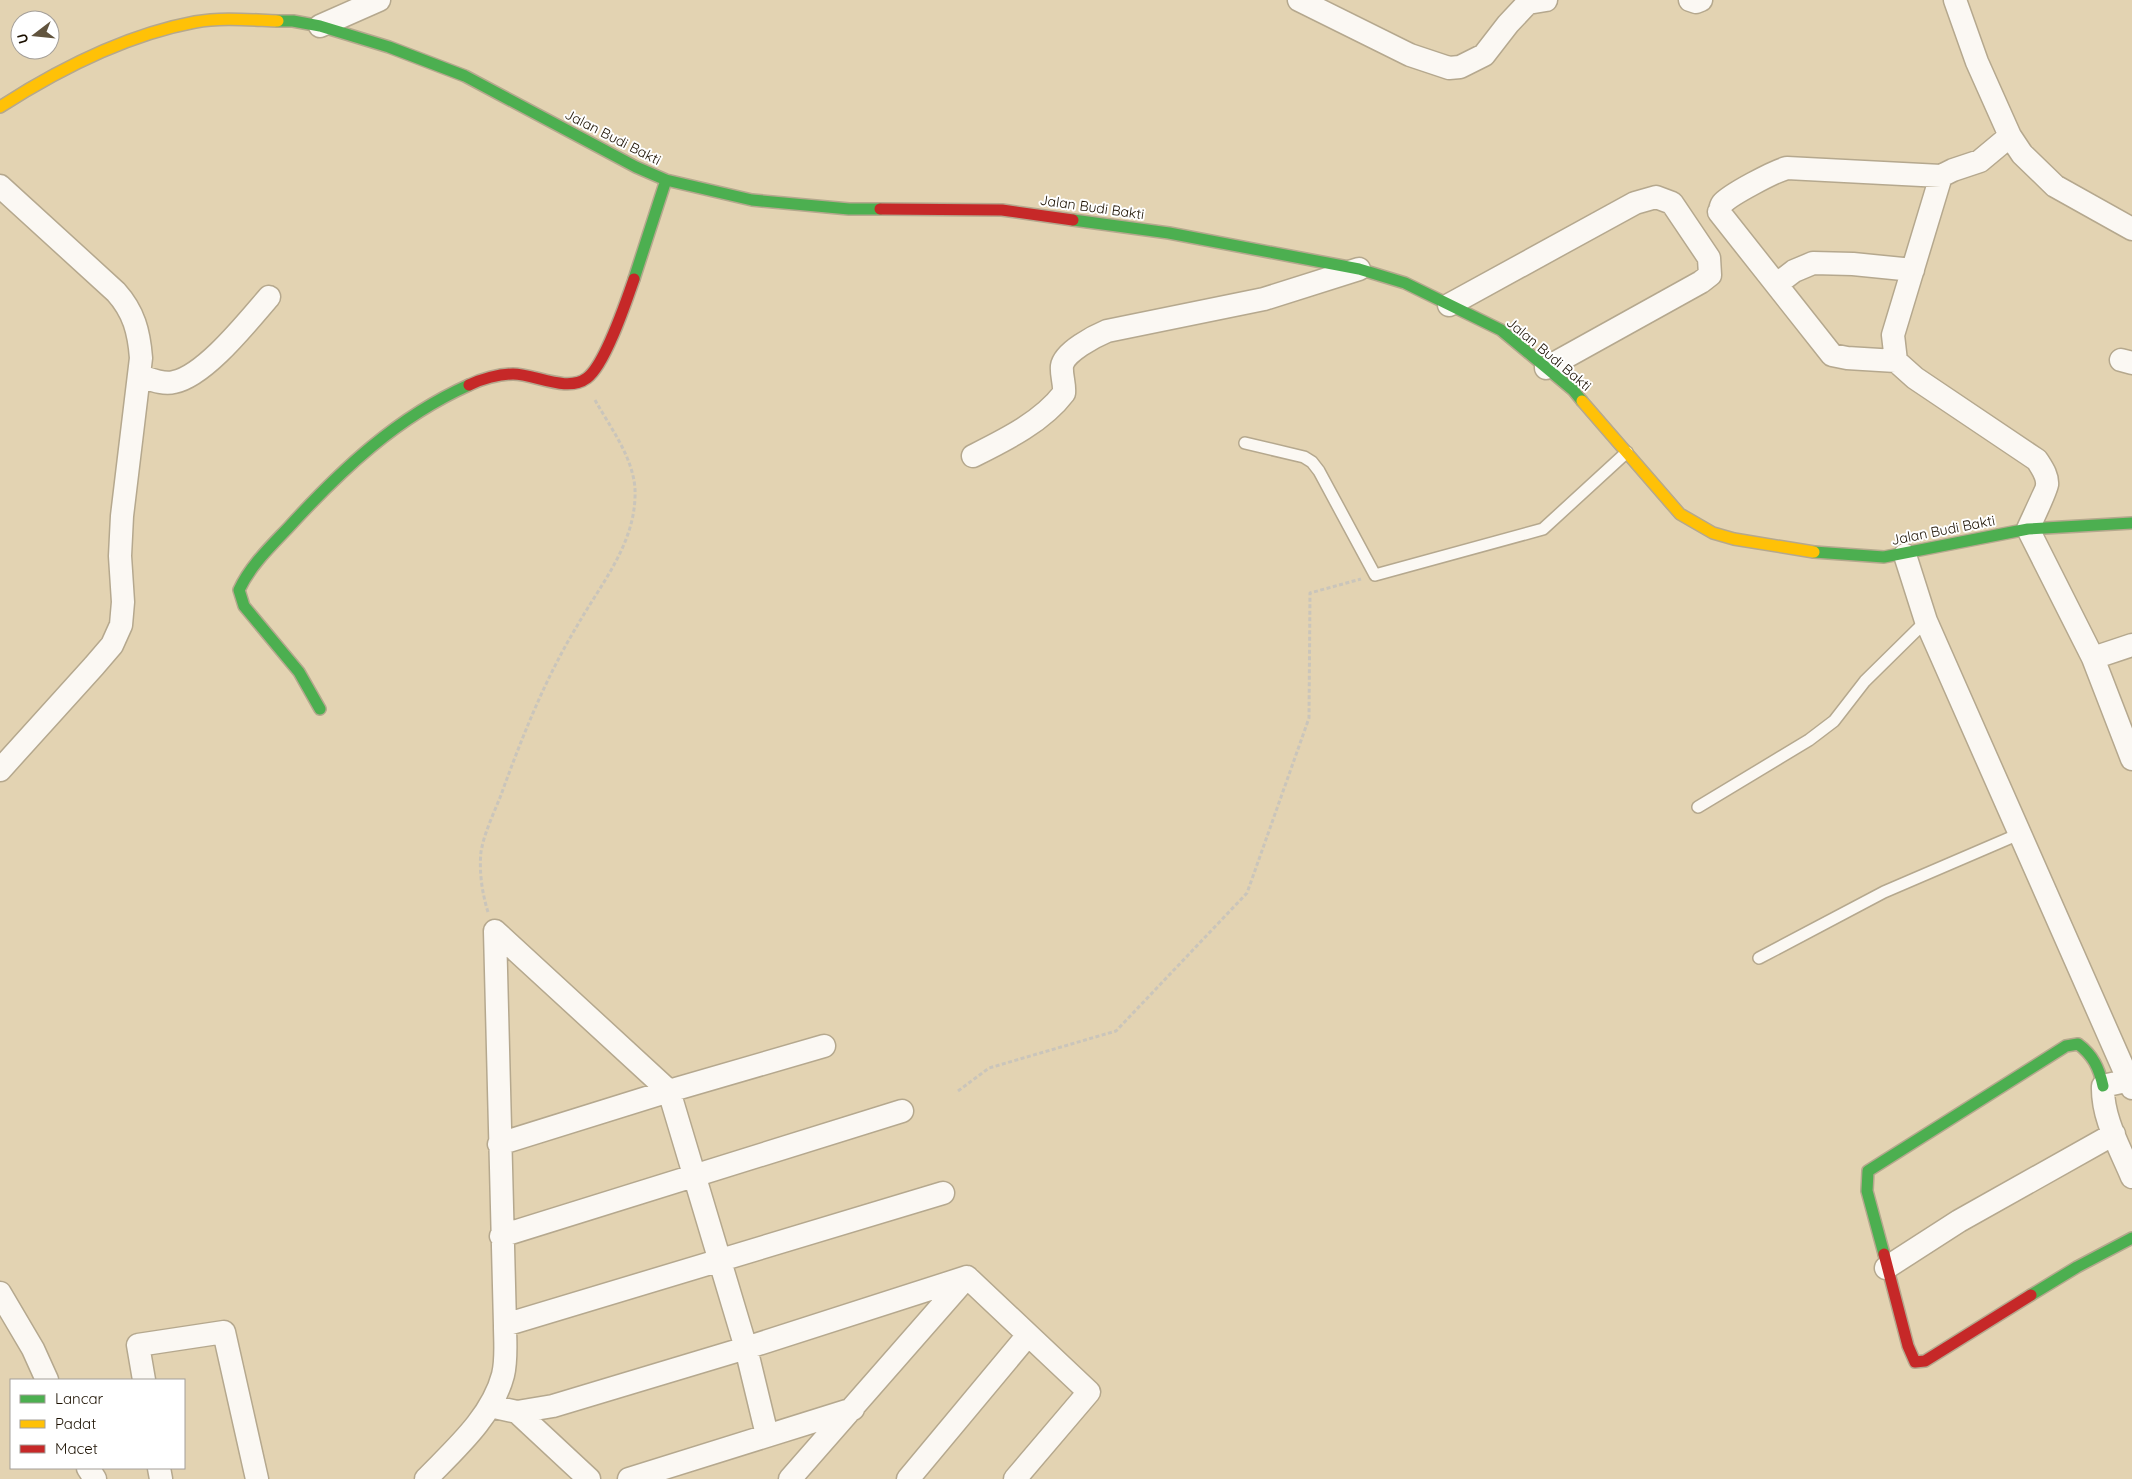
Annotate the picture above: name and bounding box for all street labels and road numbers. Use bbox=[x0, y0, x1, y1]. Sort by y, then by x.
street label: Jalan Budi Bakti bbox=[562, 105, 664, 169]
street label: Jalan Budi Bakti bbox=[1039, 191, 1145, 223]
street label: Jalan Budi Bakti bbox=[1503, 313, 1595, 395]
street label: Jalan Budi Bakti bbox=[1890, 511, 1996, 549]

